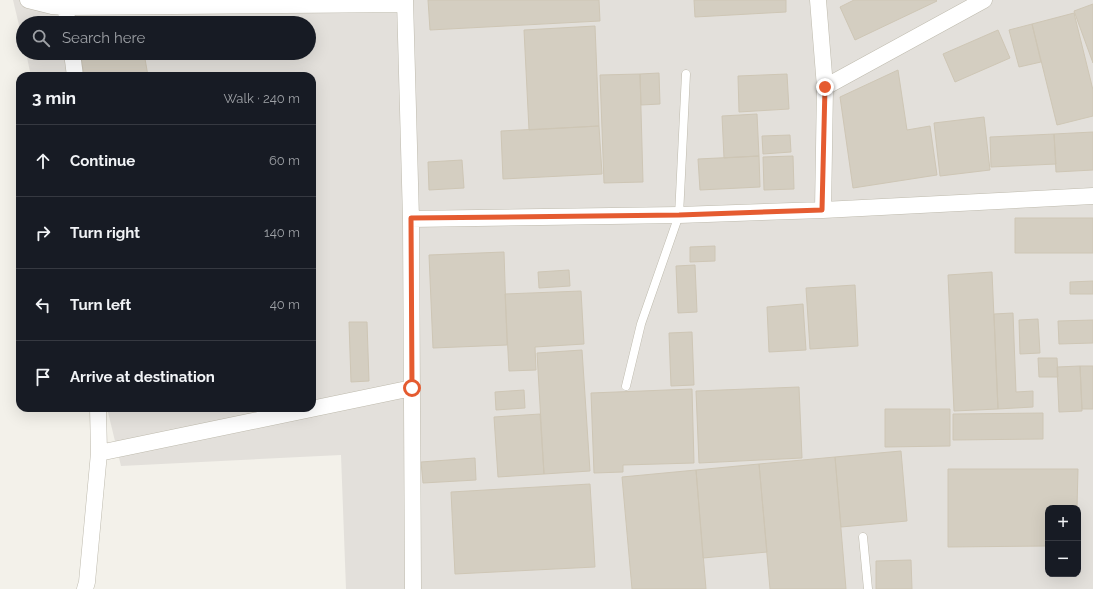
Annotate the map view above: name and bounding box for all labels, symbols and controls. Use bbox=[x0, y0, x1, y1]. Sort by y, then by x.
search box bbox=[16, 16, 316, 60]
icon: search bbox=[30, 27, 52, 49]
text: Search here bbox=[62, 29, 145, 47]
route end bbox=[816, 78, 834, 96]
text: 3 min bbox=[32, 88, 76, 108]
text: Walk · 240 m bbox=[223, 91, 300, 106]
icon: ahead bbox=[32, 150, 54, 172]
text: Continue bbox=[70, 152, 135, 170]
text: 60 m bbox=[269, 153, 300, 168]
icon: right bbox=[32, 222, 54, 244]
text: Turn right bbox=[70, 224, 140, 242]
text: 140 m bbox=[264, 225, 300, 240]
icon: left bbox=[32, 294, 54, 316]
text: Turn left bbox=[70, 296, 131, 314]
text: 40 m bbox=[270, 297, 300, 312]
icon: arrive bbox=[32, 366, 54, 388]
text: Arrive at destination bbox=[70, 368, 215, 386]
route start bbox=[403, 379, 421, 397]
map controls bbox=[1045, 505, 1081, 577]
button: + bbox=[1045, 505, 1081, 541]
button: − bbox=[1045, 541, 1081, 577]

